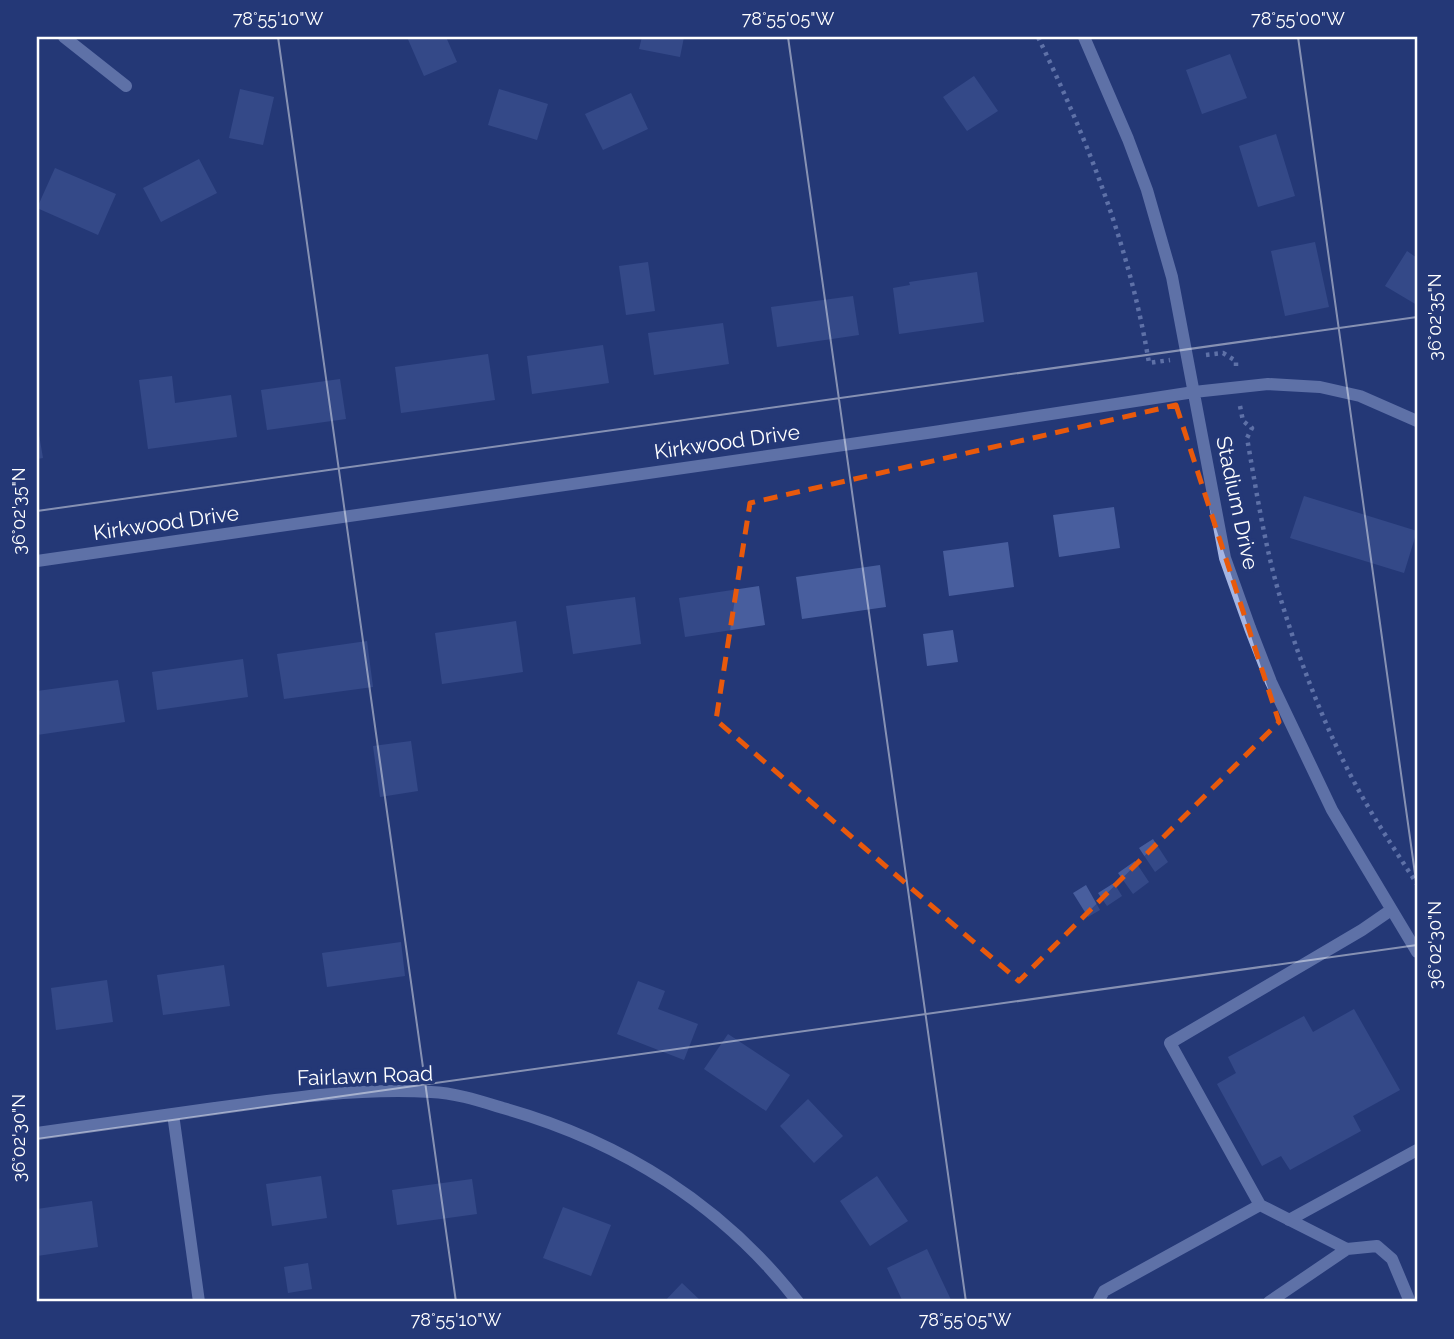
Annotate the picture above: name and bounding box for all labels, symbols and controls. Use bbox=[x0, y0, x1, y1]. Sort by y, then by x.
text: 78°55'10"W bbox=[233, 8, 323, 29]
text: 78°55'05"W bbox=[742, 8, 835, 29]
text: 78°55'00"W bbox=[1251, 8, 1345, 29]
text: 36°02'35"N bbox=[1424, 273, 1445, 361]
street label: Kirkwood Drive bbox=[653, 419, 801, 464]
street label: Stadium Drive bbox=[1211, 434, 1264, 572]
text: 36°02'35"N bbox=[8, 467, 29, 555]
street label: Kirkwood Drive bbox=[92, 500, 240, 545]
text: 36°02'30"N bbox=[1424, 901, 1445, 989]
street label: Fairlawn Road bbox=[296, 1061, 434, 1090]
text: 36°02'30"N bbox=[8, 1094, 29, 1182]
text: 78°55'10"W bbox=[411, 1309, 501, 1330]
text: 78°55'05"W bbox=[919, 1309, 1012, 1330]

